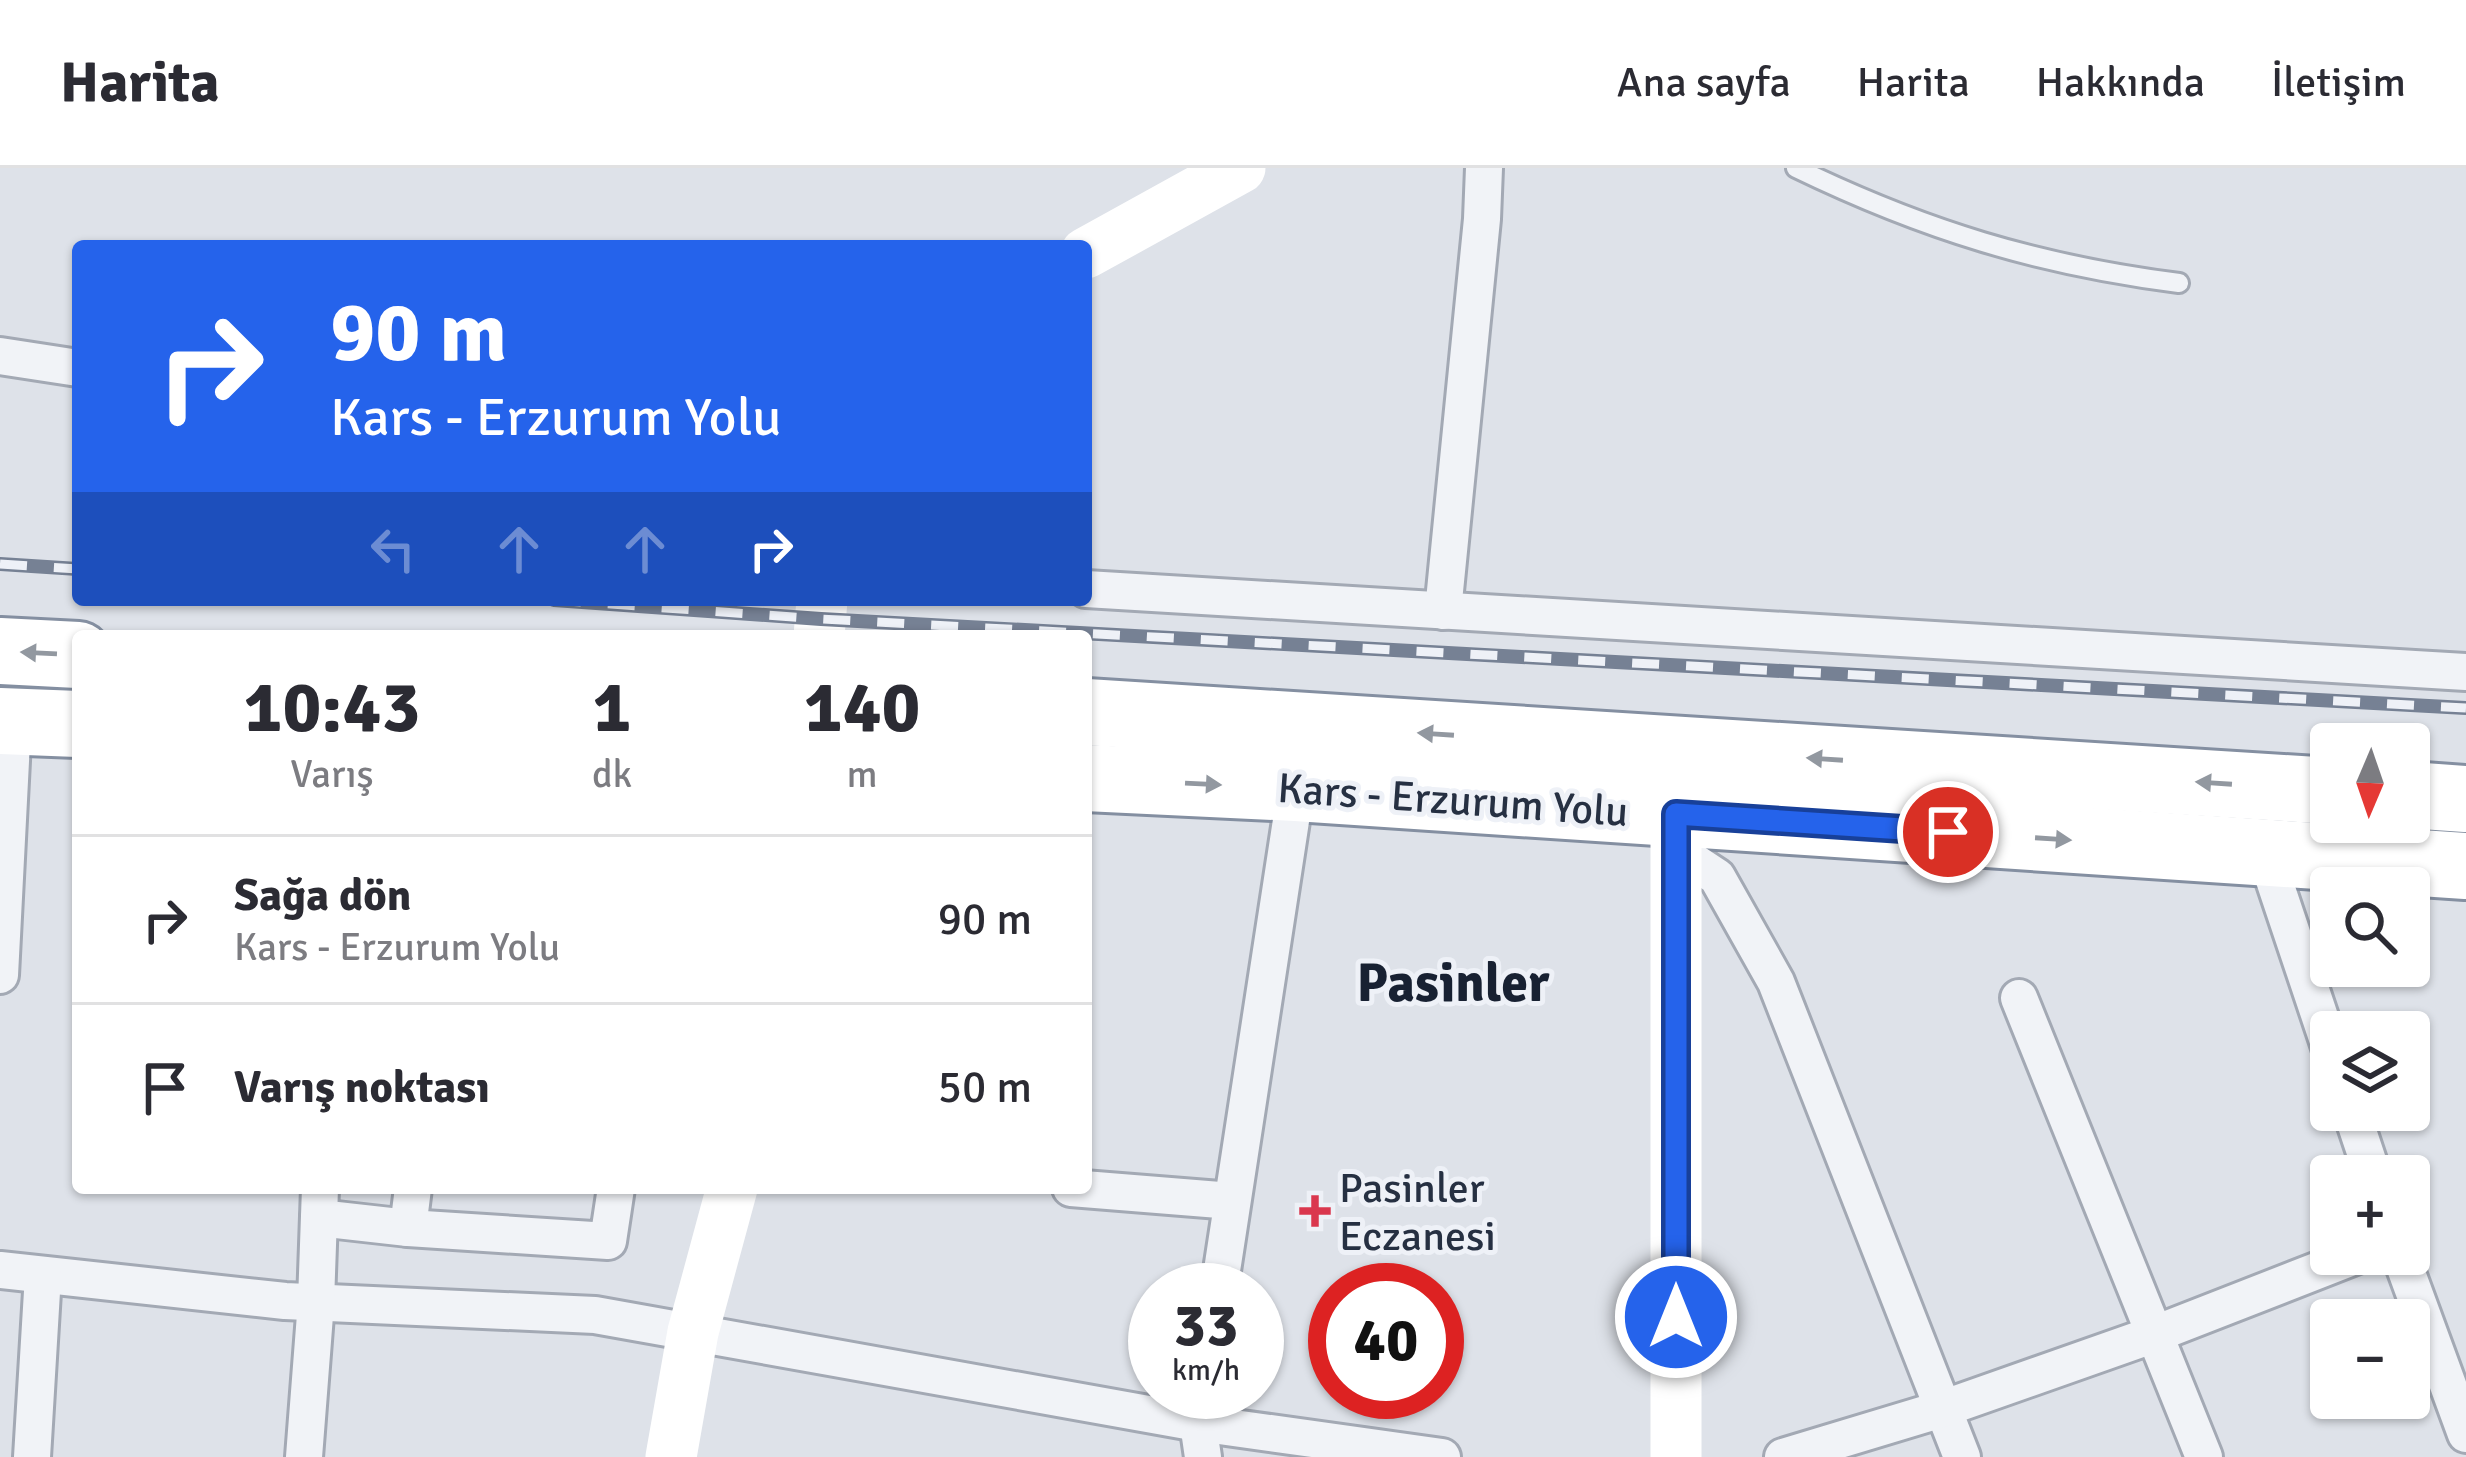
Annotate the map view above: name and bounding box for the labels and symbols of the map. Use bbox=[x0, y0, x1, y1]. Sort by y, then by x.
one-way arrow bbox=[19, 643, 57, 662]
north arrow bbox=[2310, 723, 2430, 843]
one-way arrow bbox=[1417, 725, 1454, 744]
one-way arrow bbox=[1806, 749, 1843, 768]
street label: Kars - Erzurum Yolu bbox=[1276, 763, 1630, 838]
one-way arrow bbox=[2195, 774, 2232, 793]
one-way arrow bbox=[1185, 775, 1223, 794]
pin bbox=[1897, 781, 1999, 883]
one-way arrow bbox=[2035, 830, 2073, 849]
district label: Pasinler bbox=[1357, 950, 1550, 1017]
place label: Pasinler Eczanesi bbox=[1339, 1163, 1496, 1262]
marker: Pasinler Eczanesi bbox=[1302, 1198, 1328, 1224]
position arrow bbox=[1613, 1254, 1739, 1380]
speed limit sign: 40 bbox=[1308, 1263, 1464, 1419]

